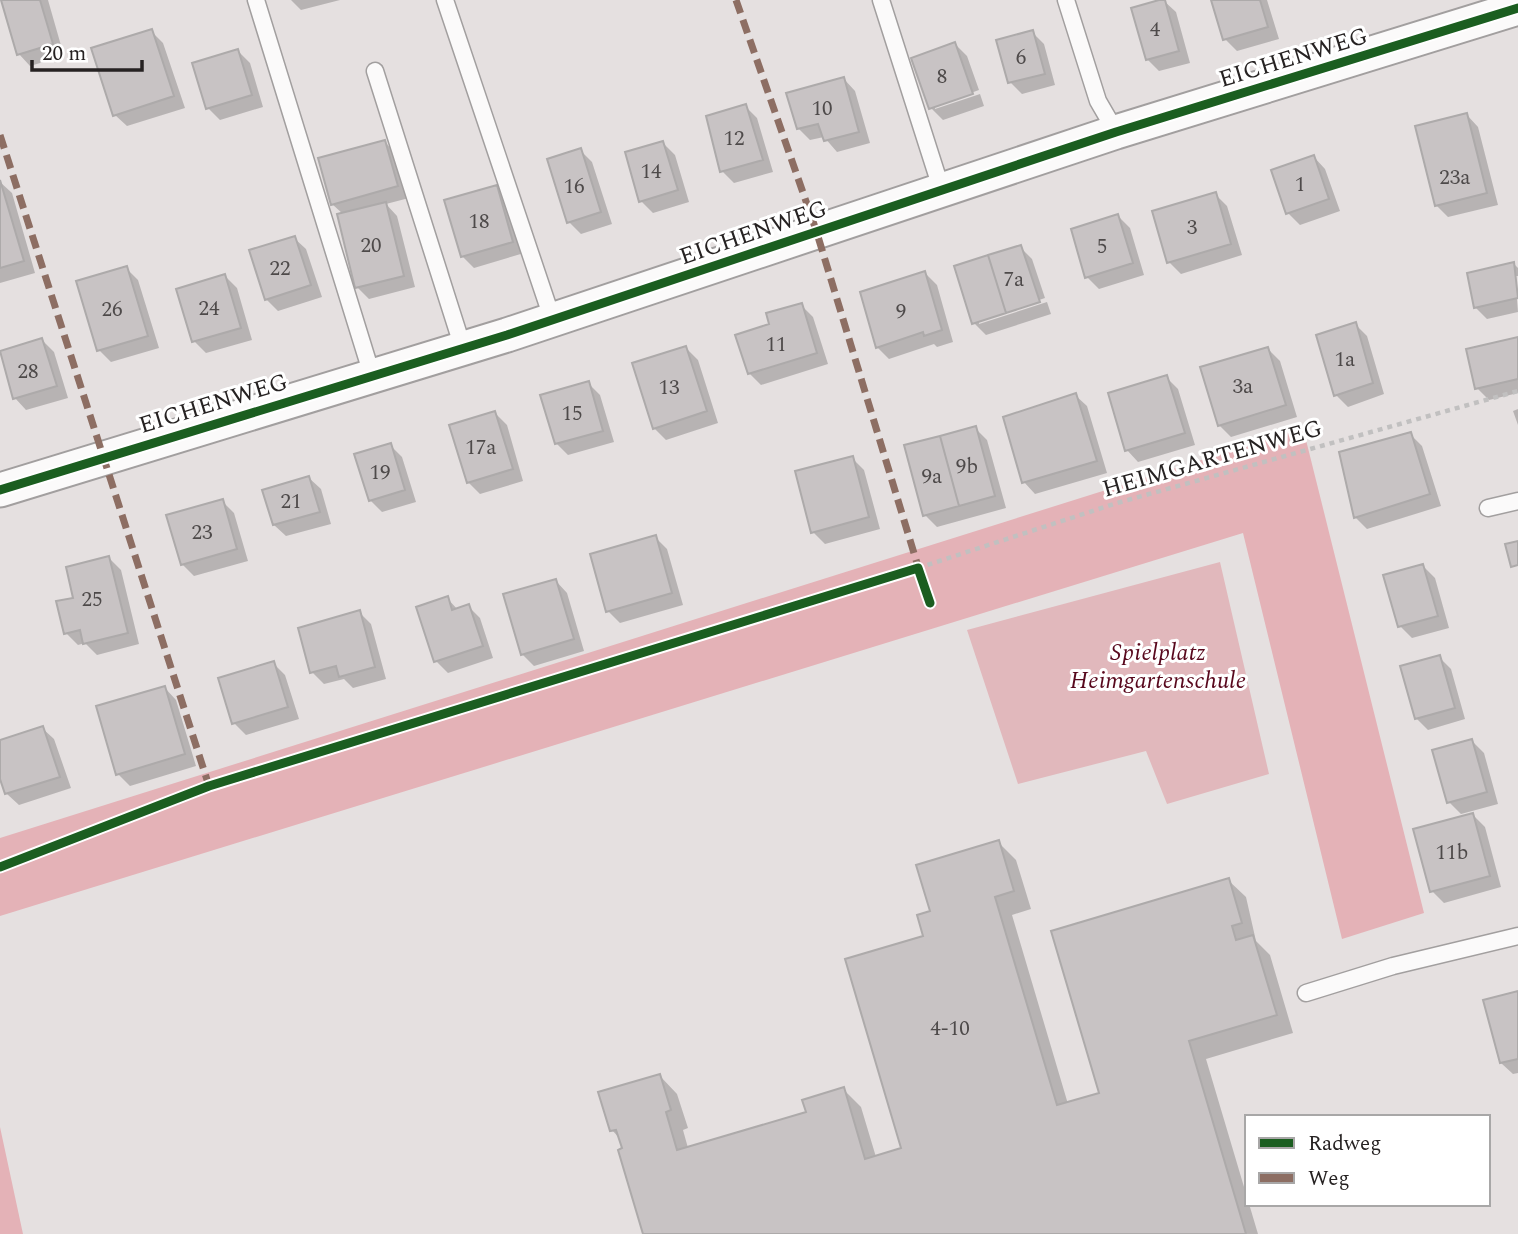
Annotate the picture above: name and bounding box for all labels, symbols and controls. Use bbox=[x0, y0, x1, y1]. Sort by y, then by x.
house number: 4 bbox=[1150, 14, 1161, 46]
street label: EICHENWEG bbox=[1214, 18, 1372, 98]
scale bar bbox=[32, 28, 142, 72]
text: 20 m bbox=[42, 38, 86, 70]
house number: 6 bbox=[1016, 42, 1026, 74]
house number: 8 bbox=[937, 61, 947, 93]
house number: 10 bbox=[812, 93, 833, 125]
house number: 12 bbox=[724, 123, 745, 155]
house number: 14 bbox=[641, 156, 662, 188]
house number: 23a bbox=[1439, 162, 1471, 194]
house number: 1 bbox=[1295, 169, 1305, 201]
house number: 16 bbox=[564, 171, 585, 203]
street label: EICHENWEG bbox=[675, 191, 832, 275]
house number: 18 bbox=[469, 206, 490, 238]
house number: 3 bbox=[1187, 212, 1198, 244]
house number: 20 bbox=[361, 230, 382, 262]
house number: 5 bbox=[1097, 231, 1107, 263]
house number: 22 bbox=[270, 253, 291, 285]
house number: 7a bbox=[1004, 264, 1025, 296]
house number: 24 bbox=[199, 293, 220, 325]
house number: 26 bbox=[102, 294, 123, 326]
house number: 9 bbox=[896, 296, 906, 328]
house number: 11 bbox=[766, 329, 787, 361]
house number: 1a bbox=[1335, 344, 1356, 376]
house number: 28 bbox=[18, 356, 39, 388]
street label: EICHENWEG bbox=[134, 364, 292, 444]
house number: 3a bbox=[1233, 371, 1254, 403]
house number: 13 bbox=[659, 372, 680, 404]
house number: 15 bbox=[562, 398, 583, 430]
street label: HEIMGARTENWEG bbox=[1098, 410, 1326, 508]
house number: 17a bbox=[465, 432, 497, 464]
house number: 9b bbox=[956, 451, 978, 483]
house number: 19 bbox=[370, 457, 391, 489]
house number: 9a bbox=[922, 461, 943, 493]
house number: 21 bbox=[281, 486, 302, 518]
house number: 23 bbox=[192, 517, 213, 549]
house number: 25 bbox=[82, 584, 103, 616]
park label: Spielplatz Heimgartenschule bbox=[1070, 635, 1246, 699]
house number: 11b bbox=[1436, 837, 1468, 869]
house number: 4-10 bbox=[930, 1013, 970, 1045]
legend bbox=[1245, 1115, 1490, 1206]
text: Radweg bbox=[1308, 1128, 1382, 1160]
text: Weg bbox=[1308, 1163, 1350, 1195]

